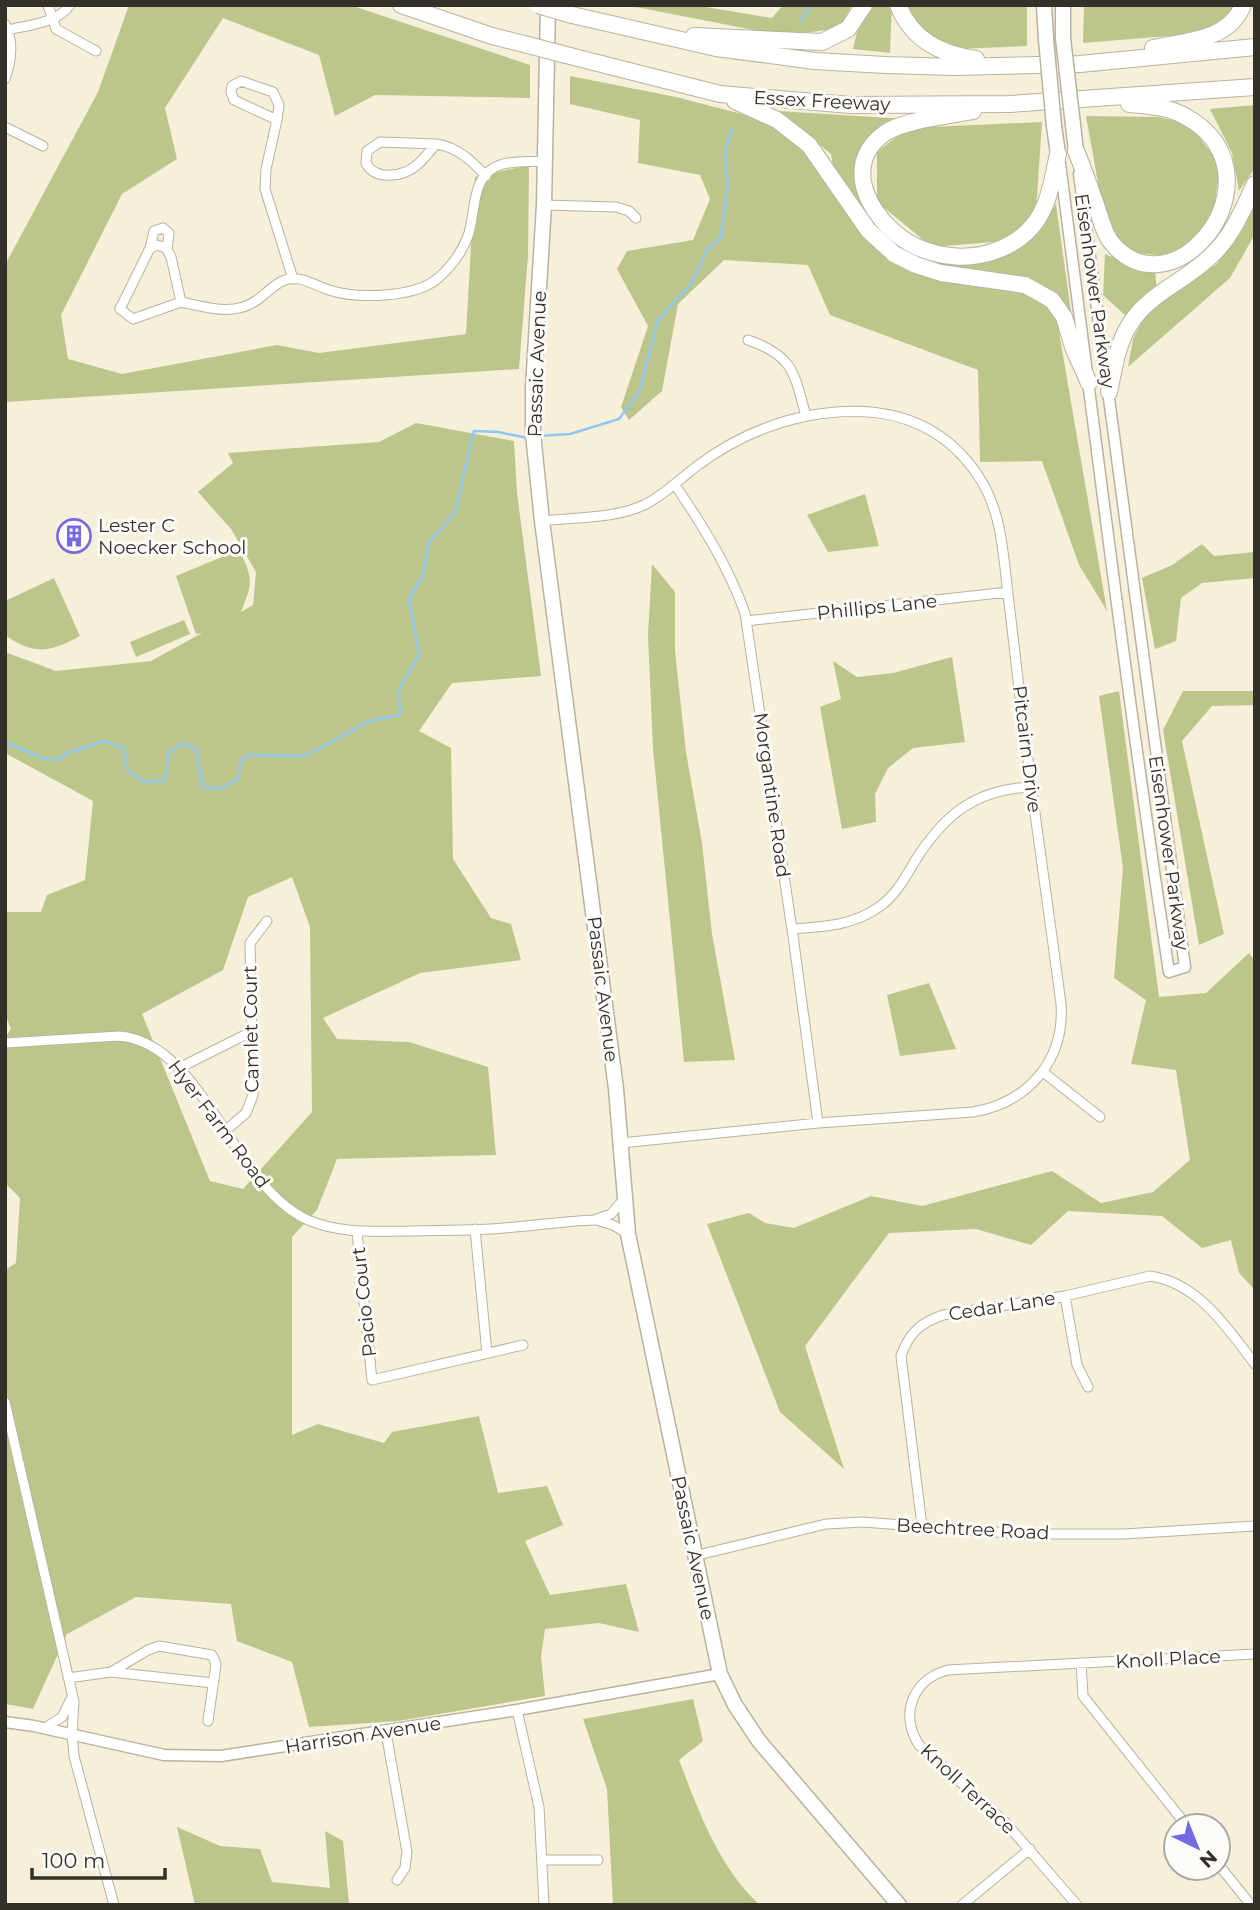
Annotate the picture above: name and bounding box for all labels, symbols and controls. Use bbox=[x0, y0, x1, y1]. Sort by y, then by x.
street label: Essex Freeway bbox=[753, 86, 892, 116]
street label: Eisenhower Parkway bbox=[1070, 192, 1120, 391]
street label: Passaic Avenue bbox=[523, 290, 551, 438]
place label: Lester C Noecker School bbox=[98, 514, 246, 559]
building icon: Lester C Noecker School bbox=[55, 517, 93, 555]
street label: Phillips Lane bbox=[816, 589, 938, 625]
street label: Pitcairn Drive bbox=[1008, 684, 1046, 814]
street label: Morgantine Road bbox=[749, 711, 795, 879]
street label: Eisenhower Parkway bbox=[1144, 754, 1194, 953]
street label: Passaic Avenue bbox=[583, 915, 623, 1063]
street label: Camlet Court bbox=[238, 965, 264, 1093]
street label: Hyer Farm Road bbox=[163, 1055, 275, 1193]
street label: Pacio Court bbox=[347, 1246, 381, 1358]
street label: Cedar Lane bbox=[947, 1286, 1057, 1326]
street label: Passaic Avenue bbox=[666, 1474, 720, 1622]
street label: Beechtree Road bbox=[896, 1514, 1050, 1544]
street label: Knoll Place bbox=[1115, 1645, 1221, 1673]
street label: Harrison Avenue bbox=[283, 1711, 443, 1759]
street label: Knoll Terrace bbox=[915, 1739, 1021, 1839]
north arrow bbox=[1162, 1812, 1232, 1882]
scale bar bbox=[32, 1836, 164, 1880]
text: N bbox=[1195, 1845, 1222, 1873]
text: 100 m bbox=[42, 1848, 105, 1873]

